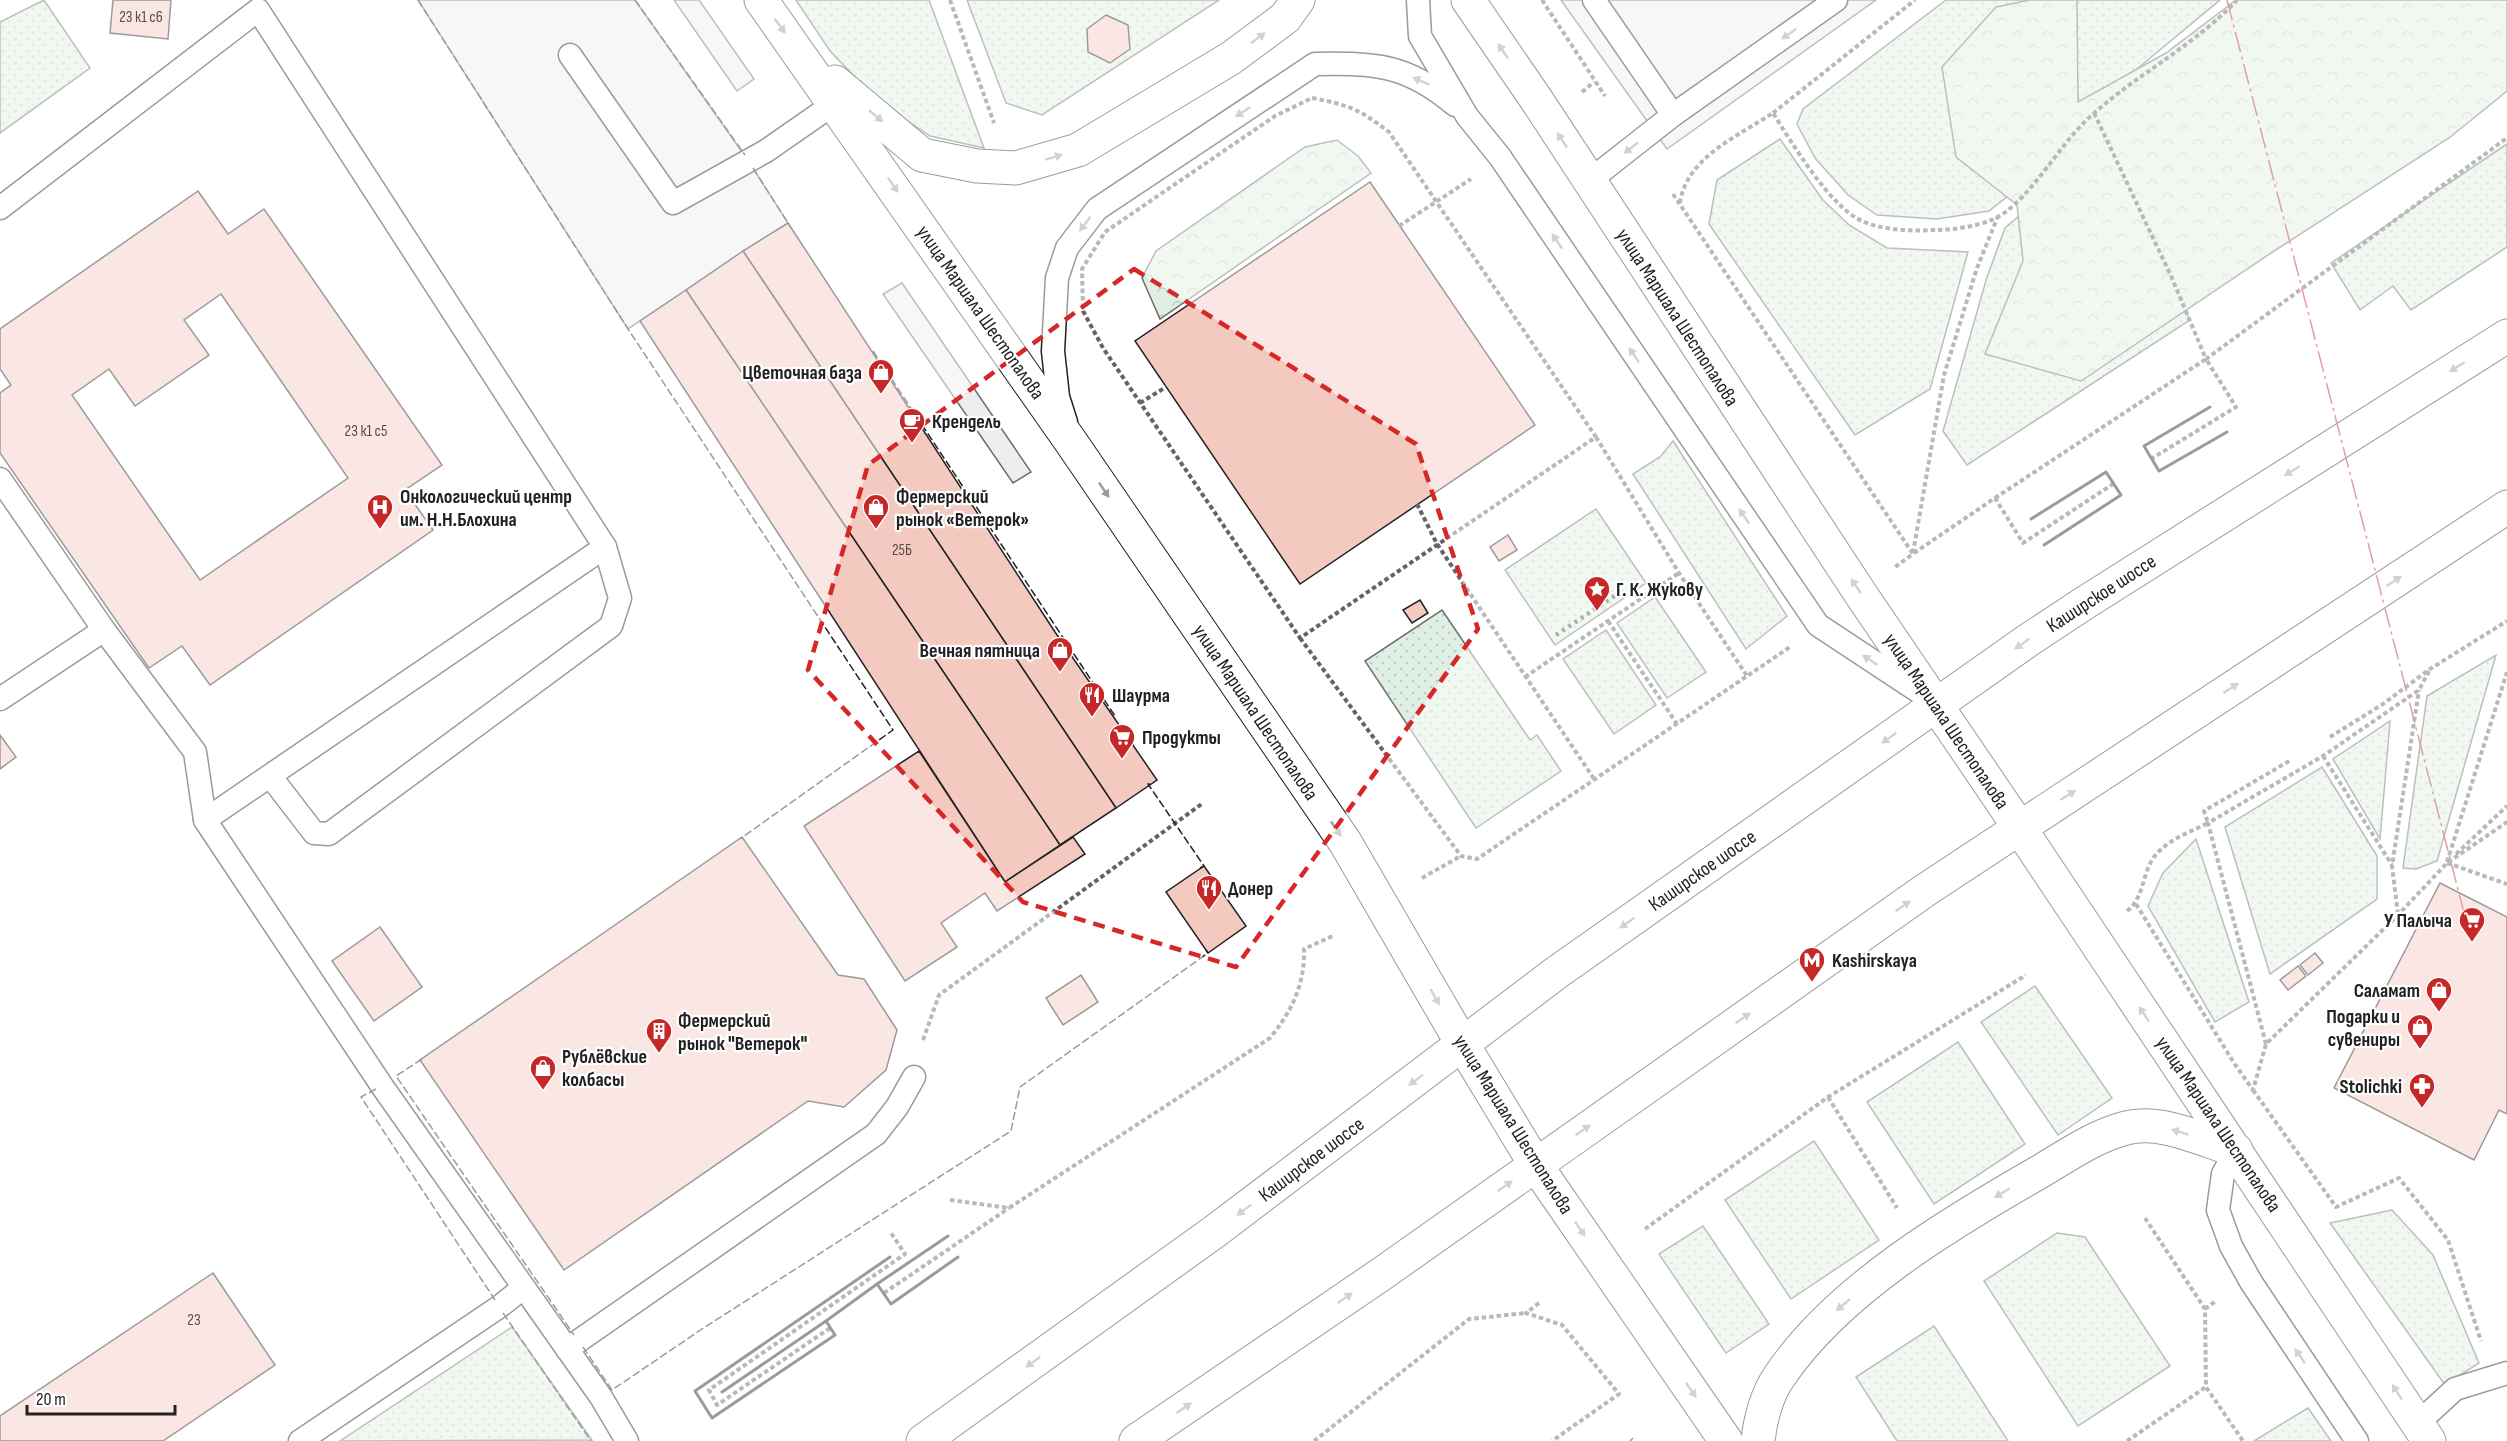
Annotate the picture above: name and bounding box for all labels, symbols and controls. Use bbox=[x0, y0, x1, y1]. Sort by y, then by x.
house number: 23 к1 с6 bbox=[119, 8, 163, 27]
one-way arrow bbox=[774, 17, 786, 33]
one-way arrow bbox=[1781, 28, 1797, 40]
one-way arrow bbox=[1249, 32, 1265, 44]
one-way arrow bbox=[1498, 43, 1509, 59]
one-way arrow bbox=[1411, 76, 1429, 86]
one-way arrow bbox=[1235, 106, 1251, 117]
one-way arrow bbox=[868, 110, 884, 123]
one-way arrow bbox=[1556, 133, 1568, 149]
one-way arrow bbox=[1623, 142, 1639, 155]
one-way arrow bbox=[1045, 152, 1063, 161]
one-way arrow bbox=[887, 177, 899, 193]
one-way arrow bbox=[1079, 216, 1091, 232]
street label: улица Маршала Шестопалова bbox=[911, 221, 1049, 404]
street label: улица Маршала Шестопалова bbox=[1611, 224, 1744, 411]
one-way arrow bbox=[1552, 233, 1563, 249]
one-way arrow bbox=[1628, 347, 1640, 363]
shop icon: Цветочная база bbox=[866, 357, 896, 395]
place label: Цветочная база bbox=[742, 361, 862, 385]
one-way arrow bbox=[2449, 362, 2466, 373]
cafe icon: Крендель bbox=[897, 406, 927, 444]
place label: Крендель bbox=[932, 410, 1001, 434]
house number: 23 к1 с5 bbox=[345, 422, 387, 441]
one-way arrow bbox=[2284, 466, 2301, 477]
one-way arrow bbox=[1098, 482, 1109, 498]
place label: Онкологический центр им. Н.Н.Блохина bbox=[400, 485, 572, 532]
place label: Фермерский рынок «Ветерок» bbox=[896, 485, 1029, 532]
hospital icon: Онкологический центр им. Н.Н.Блохина bbox=[365, 492, 395, 530]
shop icon: Фермерский рынок «Ветерок» bbox=[861, 492, 891, 530]
one-way arrow bbox=[1739, 508, 1750, 524]
house number: 25Б bbox=[892, 541, 912, 560]
street label: Каширское шоссе bbox=[2042, 550, 2161, 638]
place icon: Г. К. Жукову bbox=[1582, 574, 1612, 612]
one-way arrow bbox=[2386, 576, 2402, 587]
place label: Г. К. Жукову bbox=[1616, 578, 1704, 602]
one-way arrow bbox=[1850, 579, 1862, 595]
street label: улица Маршала Шестопалова bbox=[1187, 620, 1323, 805]
street label: улица Маршала Шестопалова bbox=[1878, 629, 2014, 814]
shop icon: Вечная пятница bbox=[1045, 635, 1075, 673]
one-way arrow bbox=[2014, 638, 2030, 649]
place label: Вечная пятница bbox=[920, 639, 1040, 663]
one-way arrow bbox=[1863, 654, 1879, 666]
restaurant icon: Шаурма bbox=[1077, 680, 1107, 718]
one-way arrow bbox=[2223, 683, 2239, 694]
place label: Шаурма bbox=[1112, 684, 1170, 708]
supermarket icon: Продукты bbox=[1107, 722, 1137, 760]
place label: Продукты bbox=[1142, 726, 1221, 750]
one-way arrow bbox=[1881, 732, 1897, 743]
one-way arrow bbox=[2060, 790, 2076, 801]
one-way arrow bbox=[1330, 821, 1341, 837]
street label: Каширское шоссе bbox=[1644, 825, 1761, 917]
restaurant icon: Донер bbox=[1194, 873, 1224, 911]
place label: Донер bbox=[1228, 877, 1273, 901]
one-way arrow bbox=[1894, 900, 1910, 912]
supermarket icon: У Палыча bbox=[2457, 905, 2487, 943]
place label: У Палыча bbox=[2384, 909, 2452, 933]
one-way arrow bbox=[1620, 917, 1635, 929]
metro station icon: Kashirskaya bbox=[1797, 945, 1827, 983]
place label: Kashirskaya bbox=[1832, 949, 1917, 973]
shop icon: Саламат bbox=[2424, 975, 2454, 1013]
place label: Саламат bbox=[2354, 979, 2420, 1003]
one-way arrow bbox=[1430, 989, 1440, 1006]
place label: Подарки и сувениры bbox=[2326, 1005, 2400, 1052]
one-way arrow bbox=[2139, 1006, 2150, 1023]
place label: Фермерский рынок "Ветерок" bbox=[678, 1009, 807, 1056]
one-way arrow bbox=[1735, 1012, 1751, 1024]
shop icon: Подарки и сувениры bbox=[2405, 1012, 2435, 1050]
building icon: Фермерский рынок "Ветерок" bbox=[644, 1016, 674, 1054]
street label: улица Маршала Шестопалова bbox=[1448, 1030, 1578, 1219]
street label: улица Маршала Шестопалова bbox=[2150, 1032, 2286, 1217]
place label: Рублёвские колбасы bbox=[562, 1045, 647, 1092]
shop icon: Рублёвские колбасы bbox=[528, 1053, 558, 1091]
pharmacy icon: Stolichki bbox=[2407, 1071, 2437, 1109]
one-way arrow bbox=[1408, 1073, 1424, 1086]
place label: Stolichki bbox=[2340, 1075, 2402, 1099]
street label: Каширское шоссе bbox=[1254, 1112, 1369, 1207]
one-way arrow bbox=[1575, 1124, 1591, 1136]
one-way arrow bbox=[2171, 1127, 2189, 1136]
one-way arrow bbox=[1496, 1180, 1512, 1192]
one-way arrow bbox=[1993, 1188, 2010, 1198]
one-way arrow bbox=[1236, 1203, 1251, 1215]
one-way arrow bbox=[1574, 1221, 1586, 1237]
one-way arrow bbox=[1337, 1292, 1353, 1303]
one-way arrow bbox=[1836, 1298, 1851, 1311]
house number: 23 bbox=[187, 1311, 201, 1330]
one-way arrow bbox=[2295, 1347, 2306, 1364]
one-way arrow bbox=[1025, 1356, 1041, 1368]
scale bar bbox=[27, 1378, 176, 1416]
one-way arrow bbox=[1685, 1382, 1696, 1398]
one-way arrow bbox=[2391, 1384, 2402, 1400]
text: 20 m bbox=[36, 1389, 66, 1410]
one-way arrow bbox=[1176, 1402, 1192, 1414]

